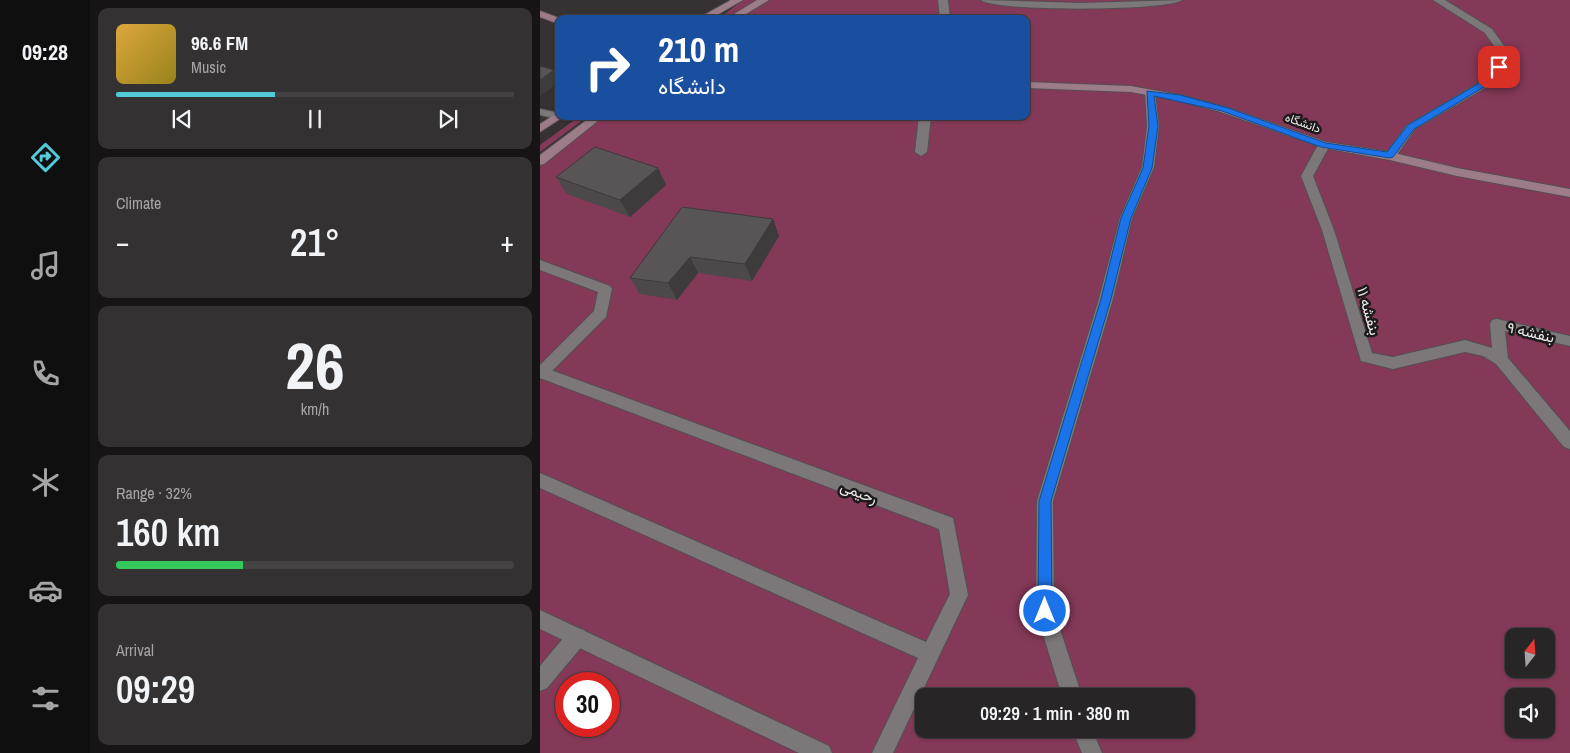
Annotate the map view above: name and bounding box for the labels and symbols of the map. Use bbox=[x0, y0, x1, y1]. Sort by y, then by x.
pin bbox=[1478, 46, 1520, 88]
street label: دانشگاه bbox=[1283, 109, 1323, 137]
street label: بنفشه ۱۱ bbox=[1352, 284, 1386, 338]
street label: بنفشه ۹ bbox=[1505, 316, 1557, 348]
street label: رحیمی bbox=[837, 475, 881, 509]
position arrow bbox=[1018, 584, 1070, 636]
north arrow bbox=[1505, 628, 1555, 678]
speed limit sign: 30 bbox=[555, 672, 620, 737]

